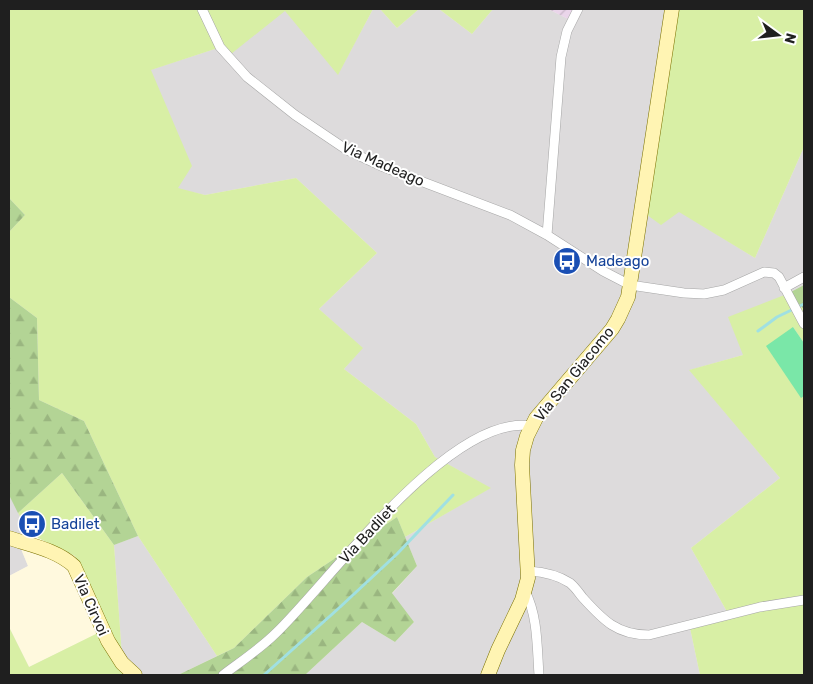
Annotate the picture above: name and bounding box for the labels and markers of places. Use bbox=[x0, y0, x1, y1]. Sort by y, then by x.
bus stop icon: Madeago bbox=[552, 246, 582, 276]
place label: Madeago bbox=[586, 252, 649, 270]
bus stop icon: Badilet bbox=[17, 509, 47, 539]
place label: Badilet bbox=[51, 515, 100, 533]

